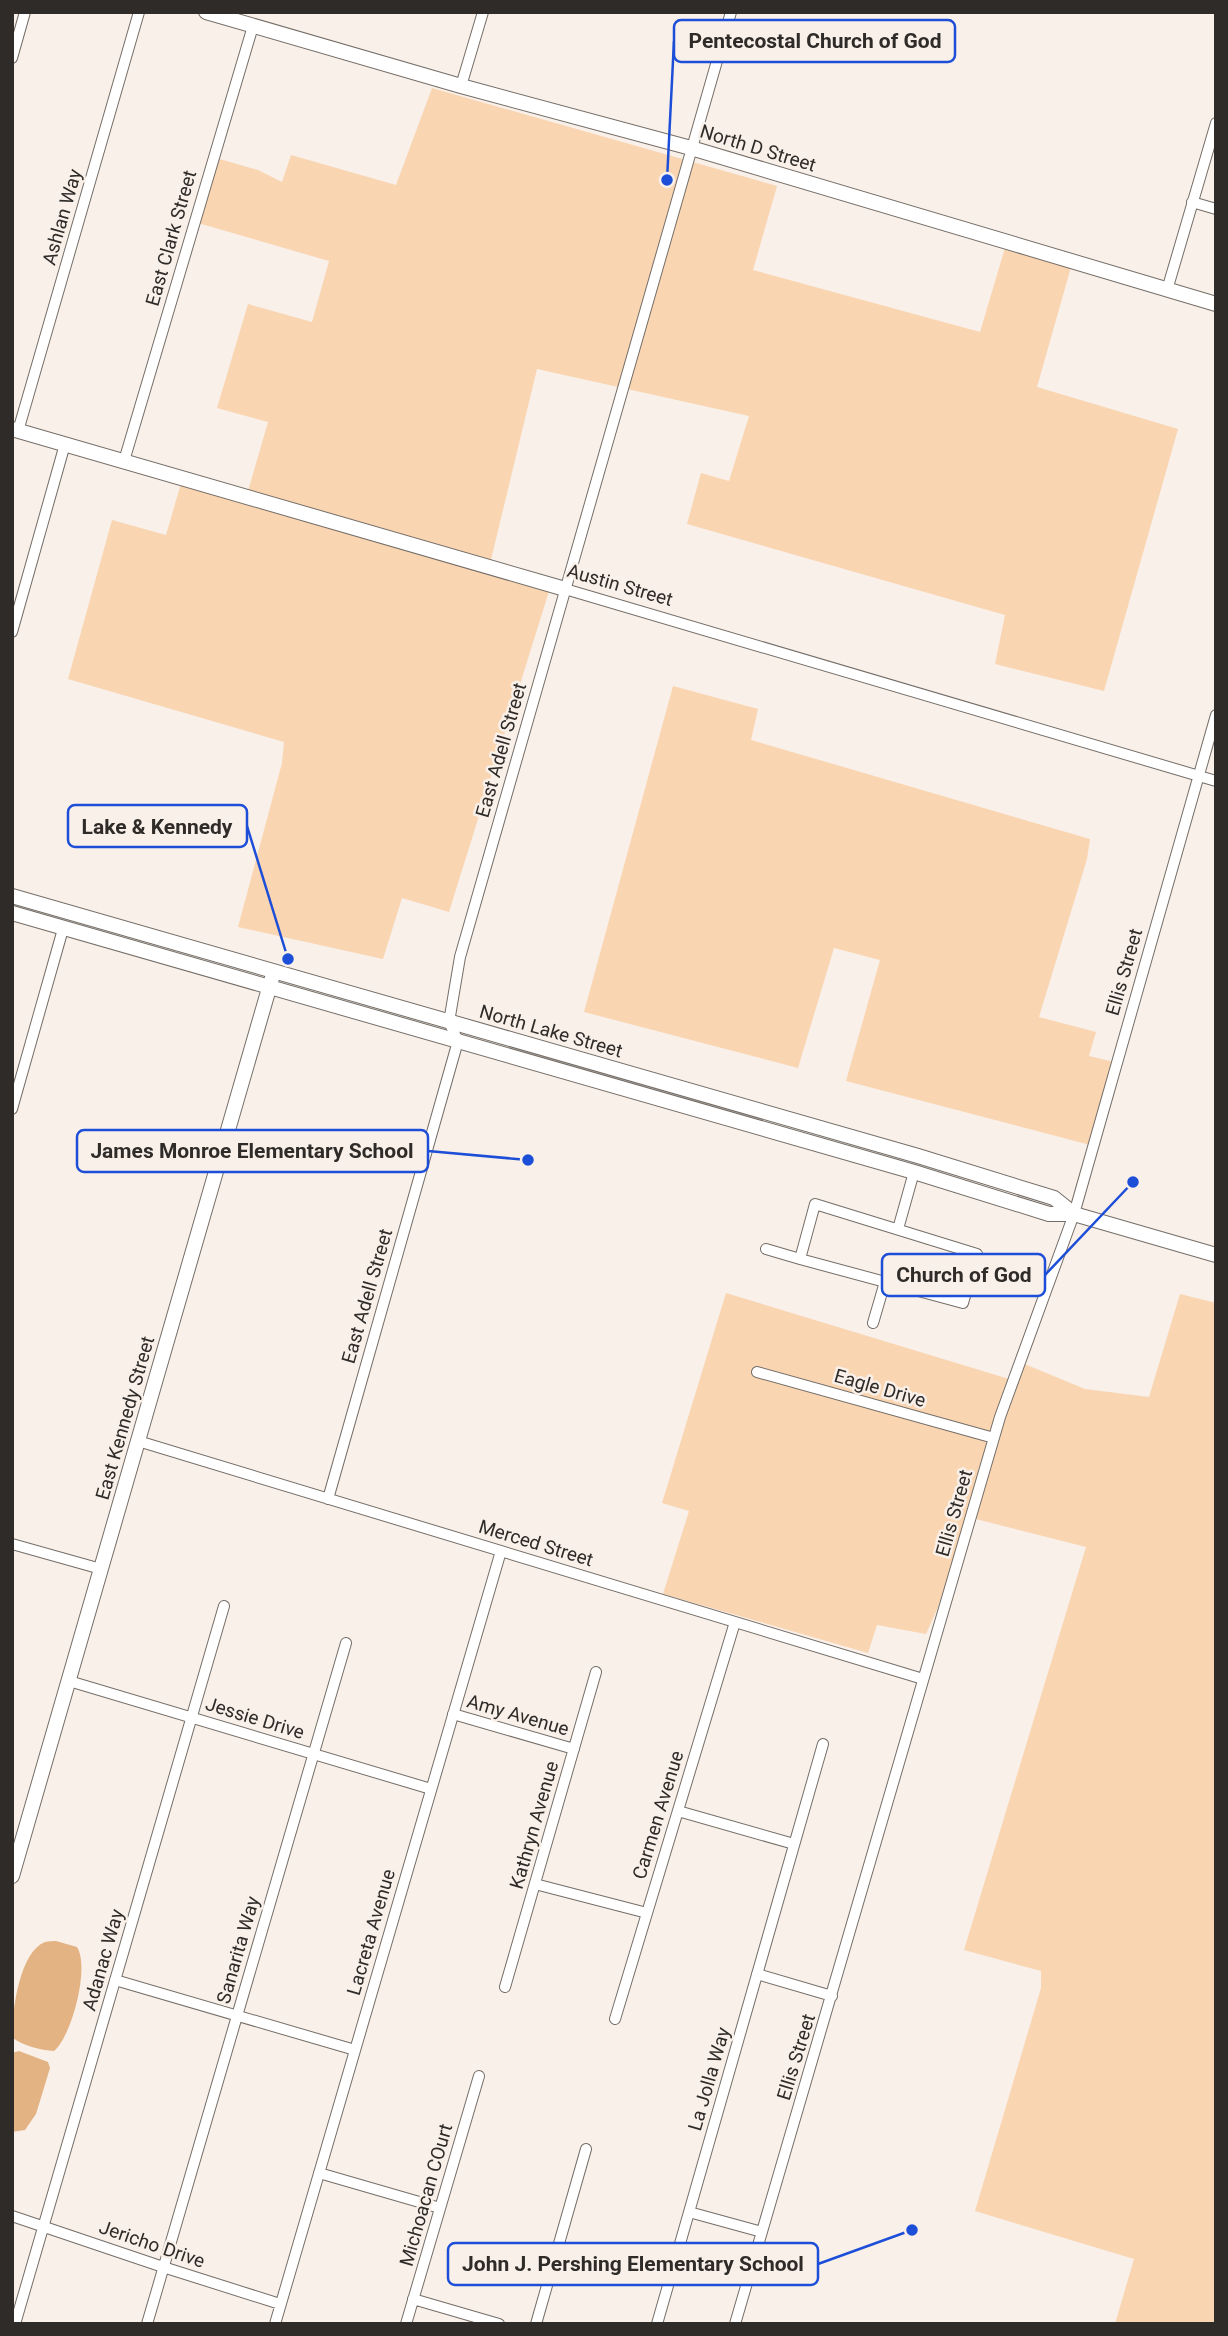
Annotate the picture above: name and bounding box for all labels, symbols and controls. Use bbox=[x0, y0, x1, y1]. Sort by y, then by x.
callout: Pentecostal Church of God bbox=[674, 20, 955, 62]
text: Pentecostal Church of God bbox=[689, 29, 941, 53]
street label: North D Street bbox=[697, 119, 819, 177]
street label: Ashlan Way bbox=[37, 166, 87, 268]
street label: East Clark Street bbox=[141, 167, 201, 309]
street label: Austin Street bbox=[565, 559, 675, 611]
street label: East Adell Street bbox=[471, 680, 531, 820]
callout: Lake & Kennedy bbox=[68, 805, 247, 847]
text: Lake & Kennedy bbox=[82, 815, 233, 839]
street label: Ellis Street bbox=[1101, 926, 1147, 1018]
street label: North Lake Street bbox=[477, 1000, 625, 1062]
callout: James Monroe Elementary School bbox=[77, 1130, 428, 1172]
text: James Monroe Elementary School bbox=[90, 1139, 414, 1163]
street label: East Adell Street bbox=[337, 1226, 397, 1366]
callout: Church of God bbox=[882, 1254, 1045, 1296]
text: Church of God bbox=[896, 1263, 1032, 1287]
street label: East Kennedy Street bbox=[91, 1333, 159, 1503]
street label: Eagle Drive bbox=[832, 1364, 928, 1412]
street label: Ellis Street bbox=[931, 1467, 977, 1559]
street label: Merced Street bbox=[476, 1515, 596, 1571]
street label: Amy Avenue bbox=[464, 1689, 572, 1741]
street label: Jessie Drive bbox=[203, 1692, 307, 1744]
street label: Carmen Avenue bbox=[628, 1748, 688, 1882]
street label: Kathryn Avenue bbox=[505, 1758, 563, 1892]
street label: Lacreta Avenue bbox=[342, 1866, 400, 1998]
street label: Sanarita Way bbox=[212, 1894, 264, 2006]
street label: Adanac Way bbox=[78, 1907, 128, 2013]
street label: Ellis Street bbox=[772, 2011, 820, 2103]
street label: La Jolla Way bbox=[683, 2025, 735, 2133]
street label: Michoacan COurt bbox=[395, 2121, 457, 2269]
street label: Jericho Drive bbox=[96, 2215, 208, 2273]
callout: John J. Pershing Elementary School bbox=[448, 2243, 818, 2285]
text: John J. Pershing Elementary School bbox=[462, 2252, 804, 2276]

